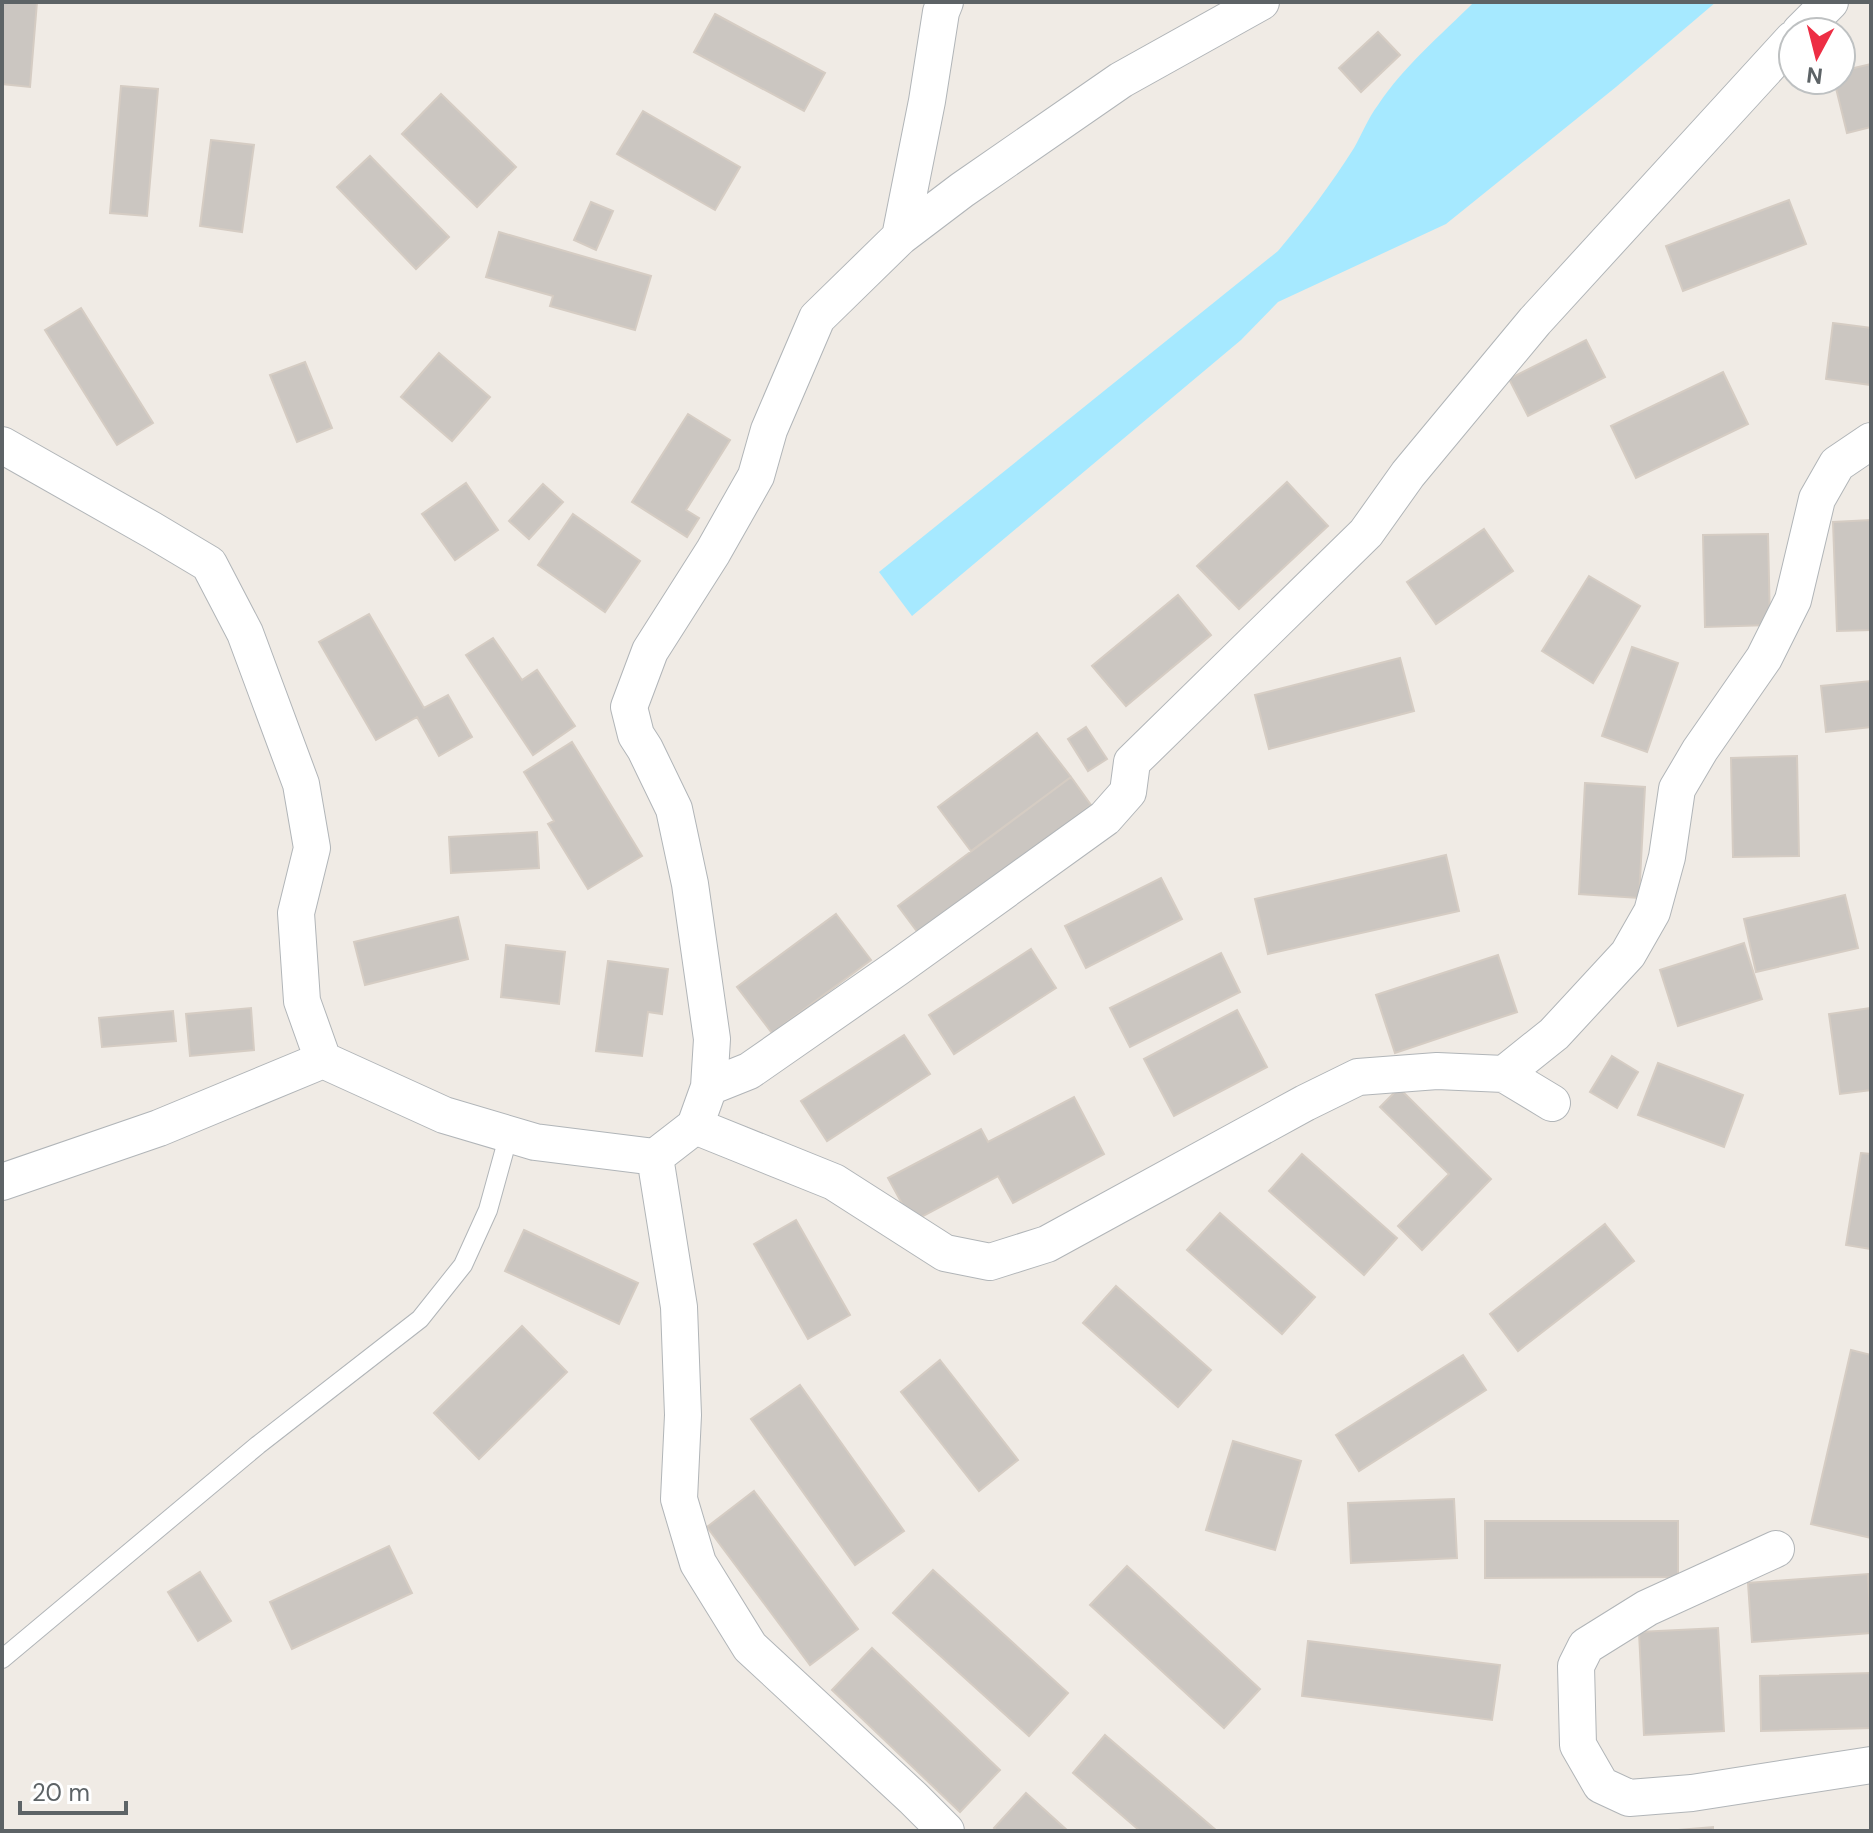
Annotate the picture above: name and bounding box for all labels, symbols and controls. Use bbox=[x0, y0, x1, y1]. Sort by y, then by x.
north arrow bbox=[1777, 16, 1857, 96]
text: N bbox=[1805, 60, 1824, 91]
scale bar bbox=[20, 1765, 126, 1815]
text: 20 m bbox=[32, 1777, 90, 1808]

